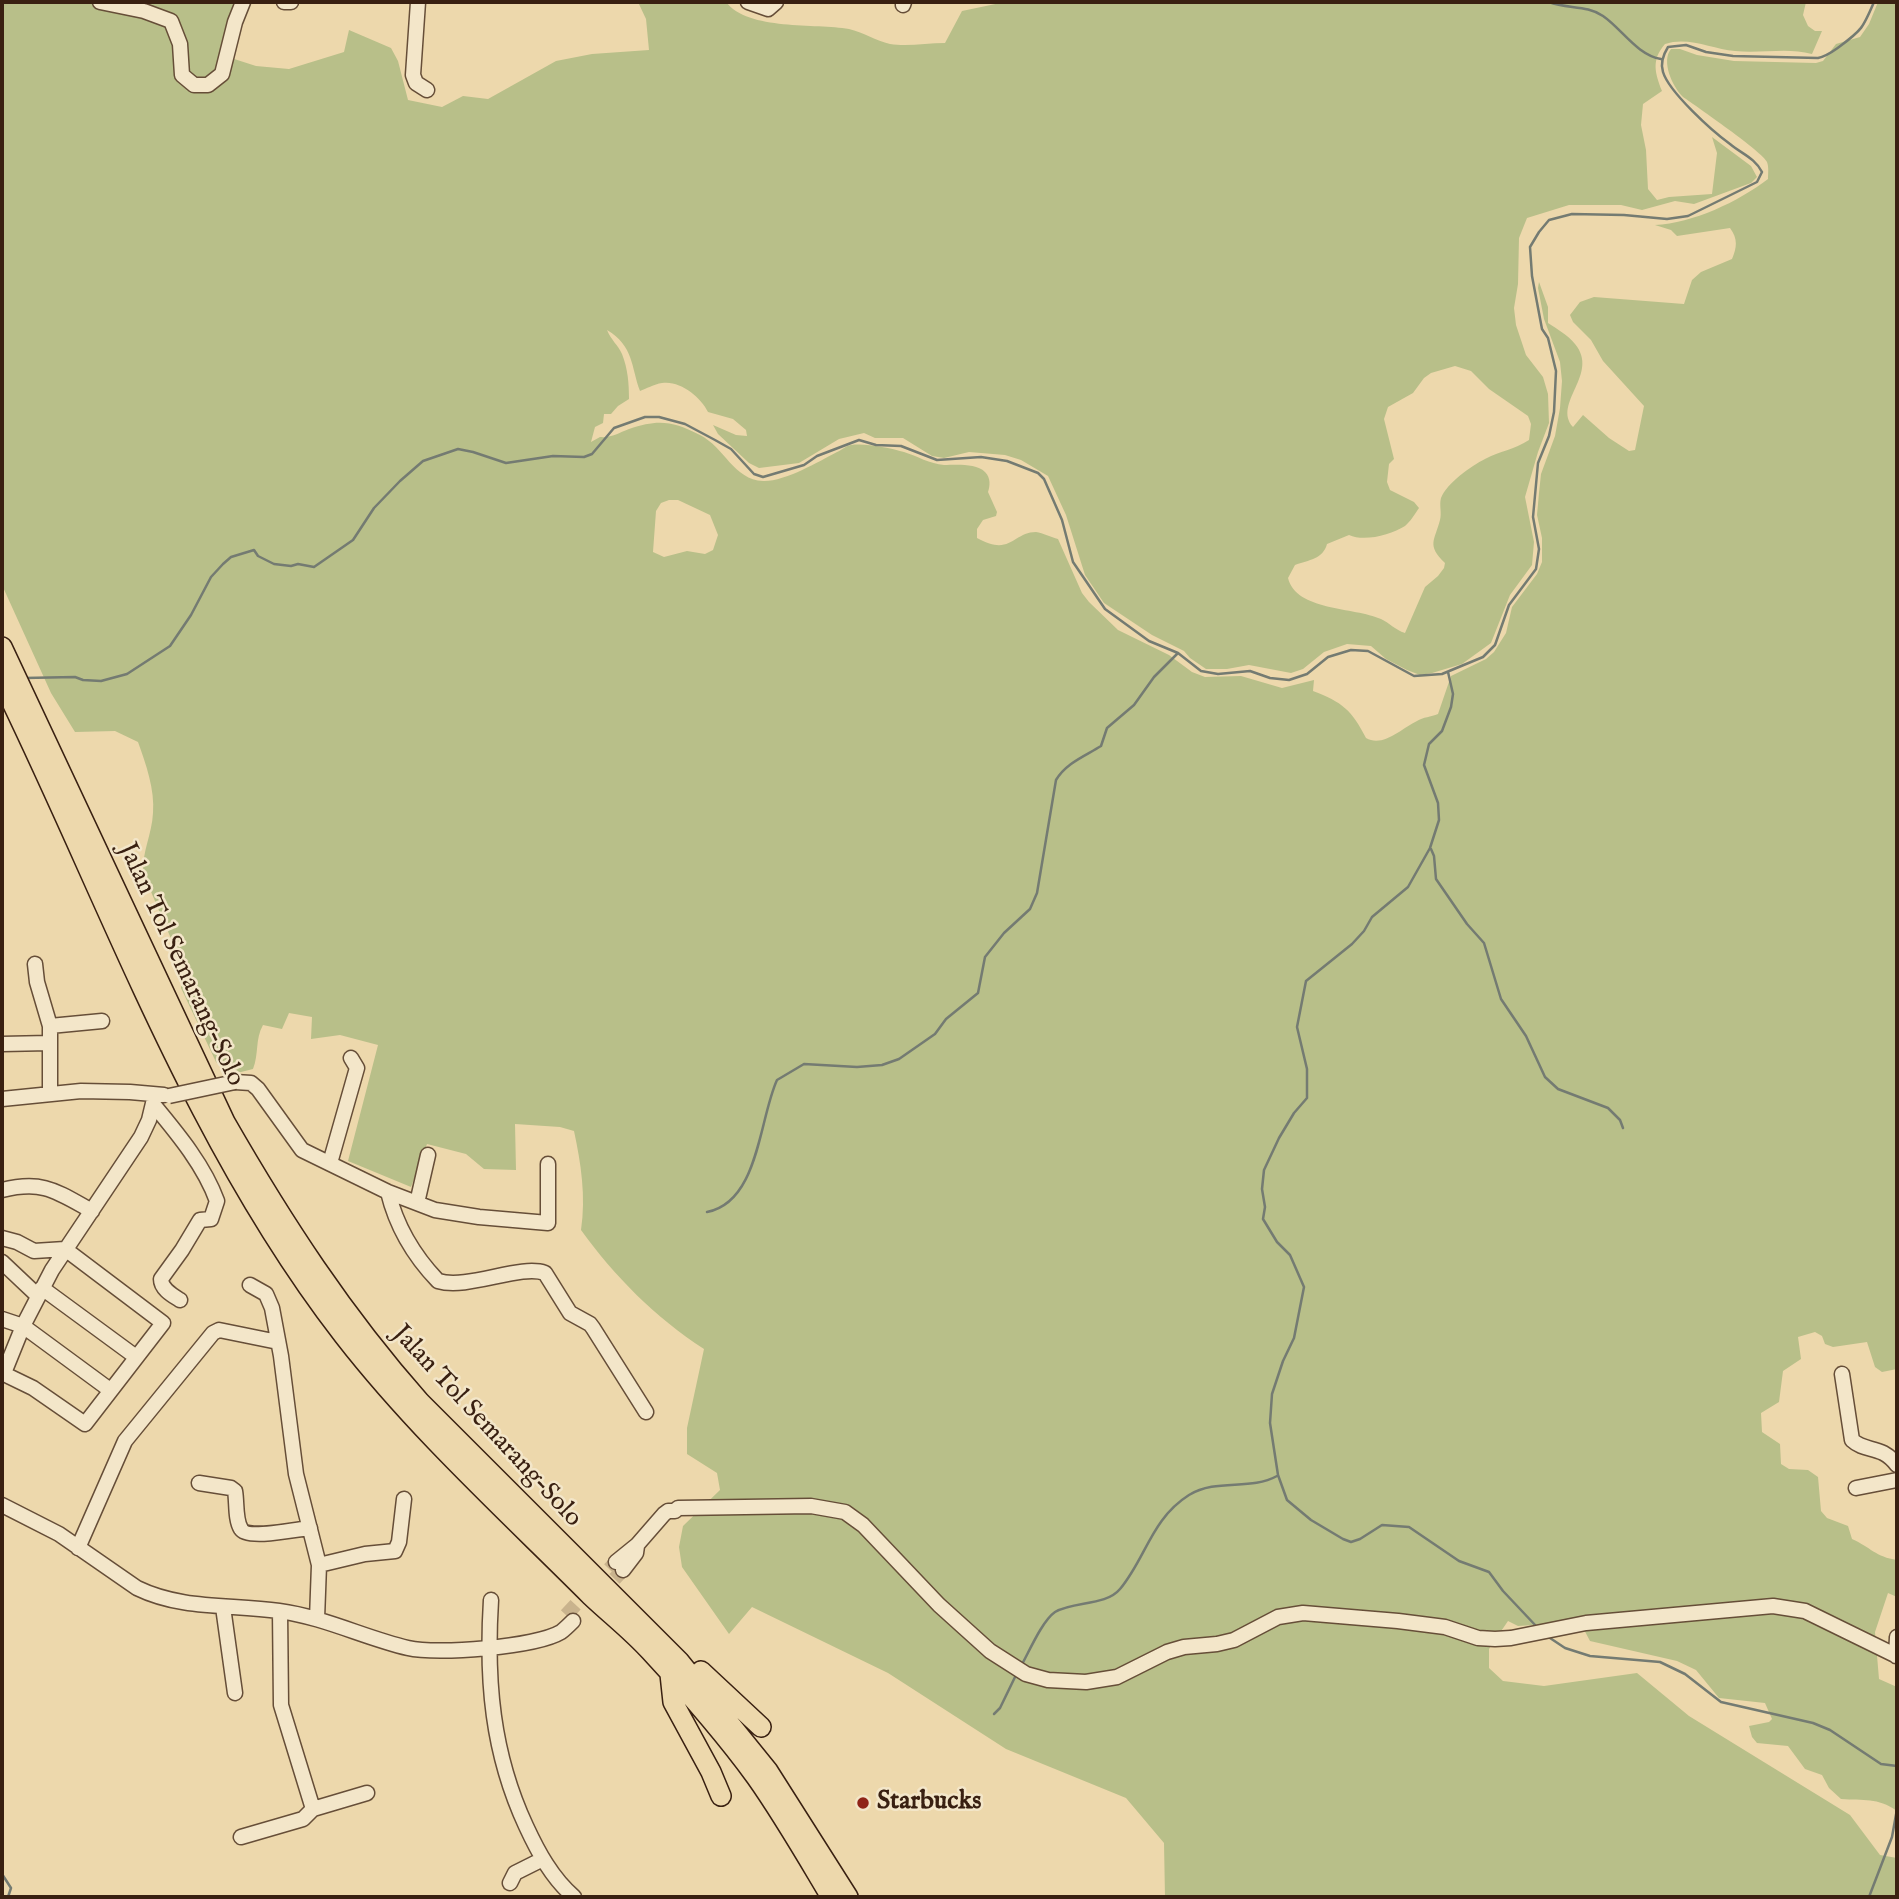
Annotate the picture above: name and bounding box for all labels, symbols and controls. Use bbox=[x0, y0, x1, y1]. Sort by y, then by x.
street label: Jalan Tol Semarang–Solo bbox=[110, 839, 250, 1091]
street label: Jalan Tol Semarang–Solo bbox=[384, 1320, 588, 1534]
place label: Starbucks bbox=[877, 1787, 982, 1819]
marker: Starbucks bbox=[855, 1795, 871, 1811]

